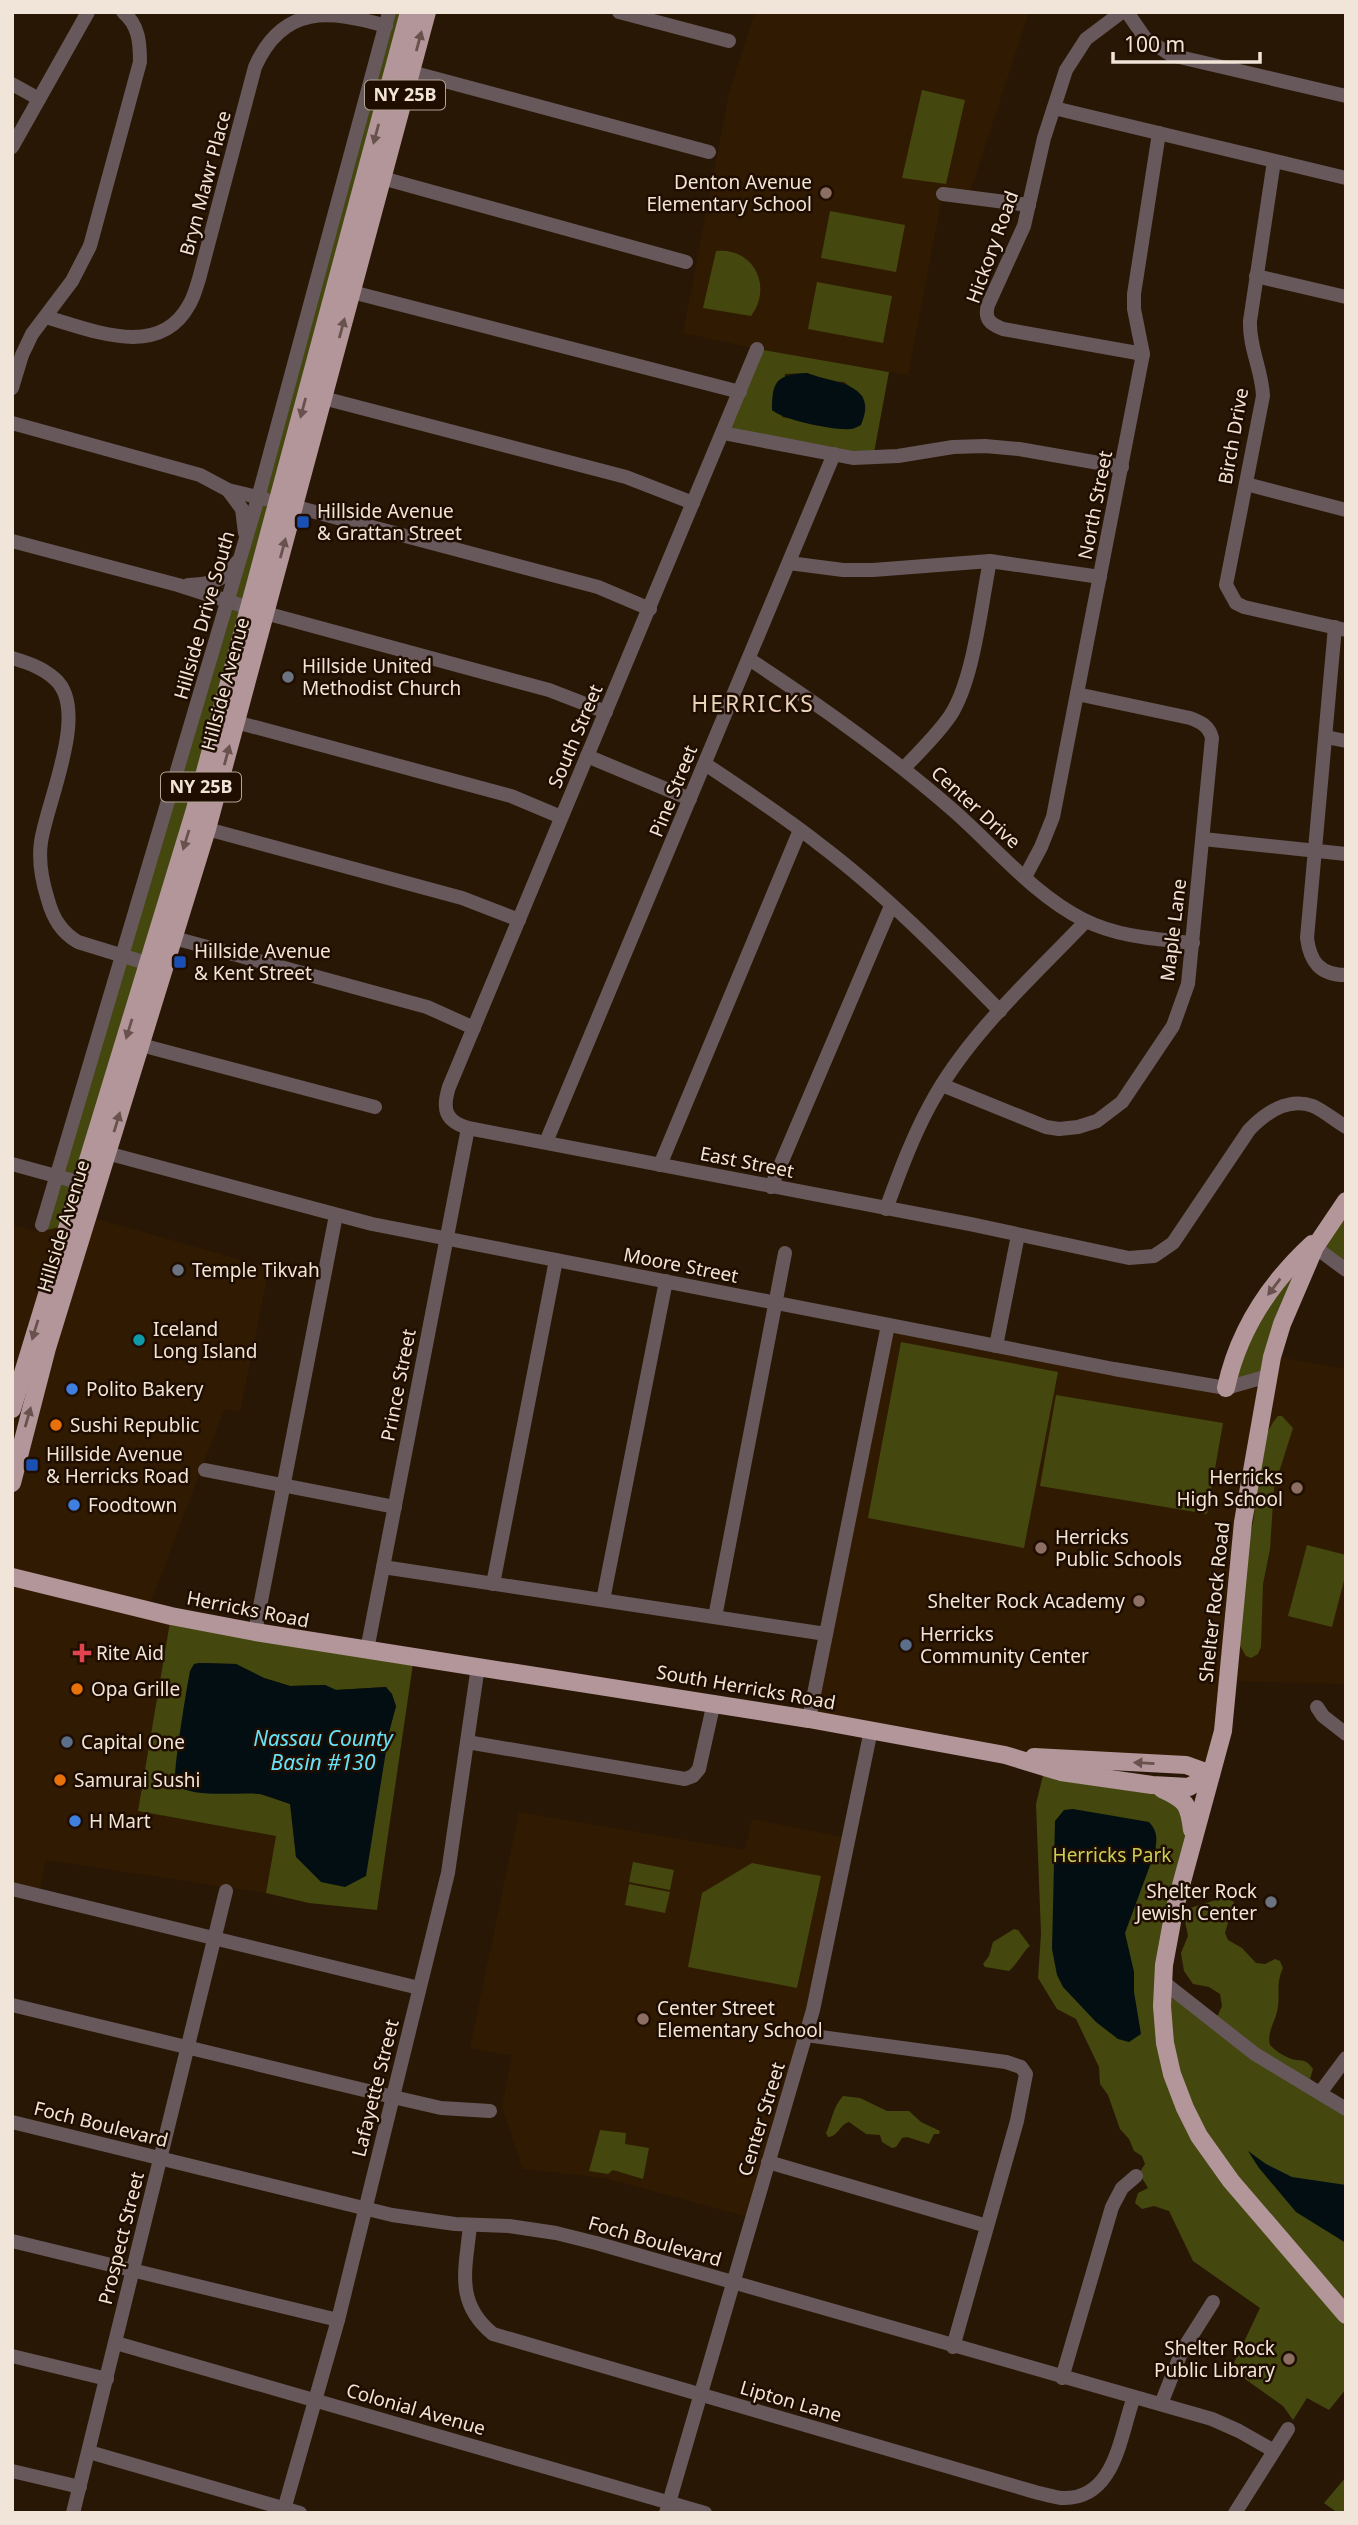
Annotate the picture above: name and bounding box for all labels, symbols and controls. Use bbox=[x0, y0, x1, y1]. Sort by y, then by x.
scale bar bbox=[1113, 21, 1260, 65]
one-way arrow bbox=[414, 30, 425, 52]
text: 100 m bbox=[1124, 30, 1185, 58]
road number: NY 25B bbox=[365, 80, 445, 110]
street label: Bryn Mawr Place bbox=[173, 108, 237, 258]
one-way arrow bbox=[371, 123, 381, 144]
place label: Denton Avenue Elementary School bbox=[646, 169, 812, 217]
marker: Denton Avenue Elementary School bbox=[818, 185, 834, 201]
street label: Hickory Road bbox=[960, 187, 1024, 307]
one-way arrow bbox=[337, 317, 348, 339]
street label: Birch Drive bbox=[1212, 386, 1254, 486]
one-way arrow bbox=[297, 397, 308, 419]
street label: North Street bbox=[1072, 448, 1118, 562]
place label: Hillside Avenue & Grattan Street bbox=[317, 498, 462, 546]
marker: Hillside Avenue & Grattan Street bbox=[295, 514, 311, 530]
street label: Hillside Drive South bbox=[167, 528, 241, 702]
one-way arrow bbox=[278, 536, 289, 558]
street label: Hillside Avenue bbox=[195, 615, 255, 753]
place label: Hillside United Methodist Church bbox=[302, 653, 461, 701]
marker: Hillside United Methodist Church bbox=[280, 669, 296, 685]
street label: South Street bbox=[541, 680, 609, 792]
district label: HERRICKS bbox=[691, 687, 815, 719]
street label: Pine Street bbox=[643, 741, 703, 841]
one-way arrow bbox=[223, 744, 233, 765]
street label: Center Drive bbox=[926, 760, 1026, 854]
road number: NY 25B bbox=[161, 772, 241, 802]
one-way arrow bbox=[180, 829, 190, 850]
street label: Maple Lane bbox=[1154, 877, 1192, 983]
place label: Hillside Avenue & Kent Street bbox=[194, 938, 331, 986]
marker: Hillside Avenue & Kent Street bbox=[172, 954, 188, 970]
one-way arrow bbox=[123, 1018, 133, 1039]
one-way arrow bbox=[112, 1112, 123, 1133]
street label: East Street bbox=[698, 1140, 796, 1184]
street label: Hillside Avenue bbox=[31, 1157, 95, 1295]
street label: Moore Street bbox=[621, 1241, 741, 1289]
place label: Temple Tikvah bbox=[192, 1257, 320, 1283]
marker: Temple Tikvah bbox=[170, 1262, 186, 1278]
one-way arrow bbox=[1267, 1278, 1281, 1296]
place label: Iceland Long Island bbox=[153, 1316, 257, 1364]
one-way arrow bbox=[29, 1320, 40, 1341]
street label: Prince Street bbox=[374, 1327, 422, 1443]
marker: Iceland Long Island bbox=[131, 1332, 147, 1348]
place label: Polito Bakery bbox=[86, 1376, 204, 1402]
marker: Polito Bakery bbox=[64, 1381, 80, 1397]
one-way arrow bbox=[24, 1406, 34, 1427]
place label: Sushi Republic bbox=[70, 1412, 199, 1438]
marker: Sushi Republic bbox=[48, 1417, 64, 1433]
place label: Hillside Avenue & Herricks Road bbox=[46, 1441, 189, 1489]
marker: Hillside Avenue & Herricks Road bbox=[24, 1457, 40, 1473]
place label: Herricks High School bbox=[1176, 1464, 1283, 1512]
marker: Herricks High School bbox=[1289, 1480, 1305, 1496]
place label: Foodtown bbox=[88, 1492, 177, 1518]
marker: Foodtown bbox=[66, 1497, 82, 1513]
street label: Shelter Rock Road bbox=[1193, 1520, 1235, 1684]
place label: Herricks Public Schools bbox=[1055, 1524, 1182, 1572]
marker: Herricks Public Schools bbox=[1033, 1540, 1049, 1556]
street label: Herricks Road bbox=[184, 1584, 312, 1634]
place label: Shelter Rock Academy bbox=[928, 1588, 1125, 1614]
marker: Shelter Rock Academy bbox=[1131, 1593, 1147, 1609]
place label: Herricks Community Center bbox=[920, 1621, 1089, 1669]
marker: Herricks Community Center bbox=[898, 1637, 914, 1653]
place label: Rite Aid bbox=[96, 1640, 164, 1666]
marker: Rite Aid bbox=[74, 1645, 90, 1661]
street label: South Herricks Road bbox=[654, 1658, 838, 1716]
place label: Opa Grille bbox=[91, 1676, 180, 1702]
marker: Opa Grille bbox=[69, 1681, 85, 1697]
water label: Nassau County Basin #130 bbox=[253, 1724, 394, 1776]
place label: Capital One bbox=[81, 1729, 185, 1755]
marker: Capital One bbox=[59, 1734, 75, 1750]
one-way arrow bbox=[1133, 1757, 1155, 1768]
place label: Samurai Sushi bbox=[74, 1767, 200, 1793]
marker: Samurai Sushi bbox=[52, 1772, 68, 1788]
place label: H Mart bbox=[89, 1808, 151, 1834]
marker: H Mart bbox=[67, 1813, 83, 1829]
park label: Herricks Park bbox=[1053, 1842, 1171, 1868]
place label: Shelter Rock Jewish Center bbox=[1134, 1878, 1257, 1926]
marker: Shelter Rock Jewish Center bbox=[1263, 1894, 1279, 1910]
place label: Center Street Elementary School bbox=[657, 1995, 823, 2043]
marker: Center Street Elementary School bbox=[635, 2011, 651, 2027]
street label: Lafayette Street bbox=[345, 2016, 405, 2159]
street label: Center Street bbox=[731, 2059, 791, 2179]
street label: Foch Boulevard bbox=[31, 2095, 171, 2153]
street label: Prospect Street bbox=[92, 2169, 150, 2307]
street label: Foch Boulevard bbox=[585, 2210, 725, 2272]
place label: Shelter Rock Public Library bbox=[1154, 2335, 1275, 2383]
marker: Shelter Rock Public Library bbox=[1281, 2351, 1297, 2367]
street label: Lipton Lane bbox=[737, 2374, 845, 2428]
street label: Colonial Avenue bbox=[343, 2377, 489, 2441]

